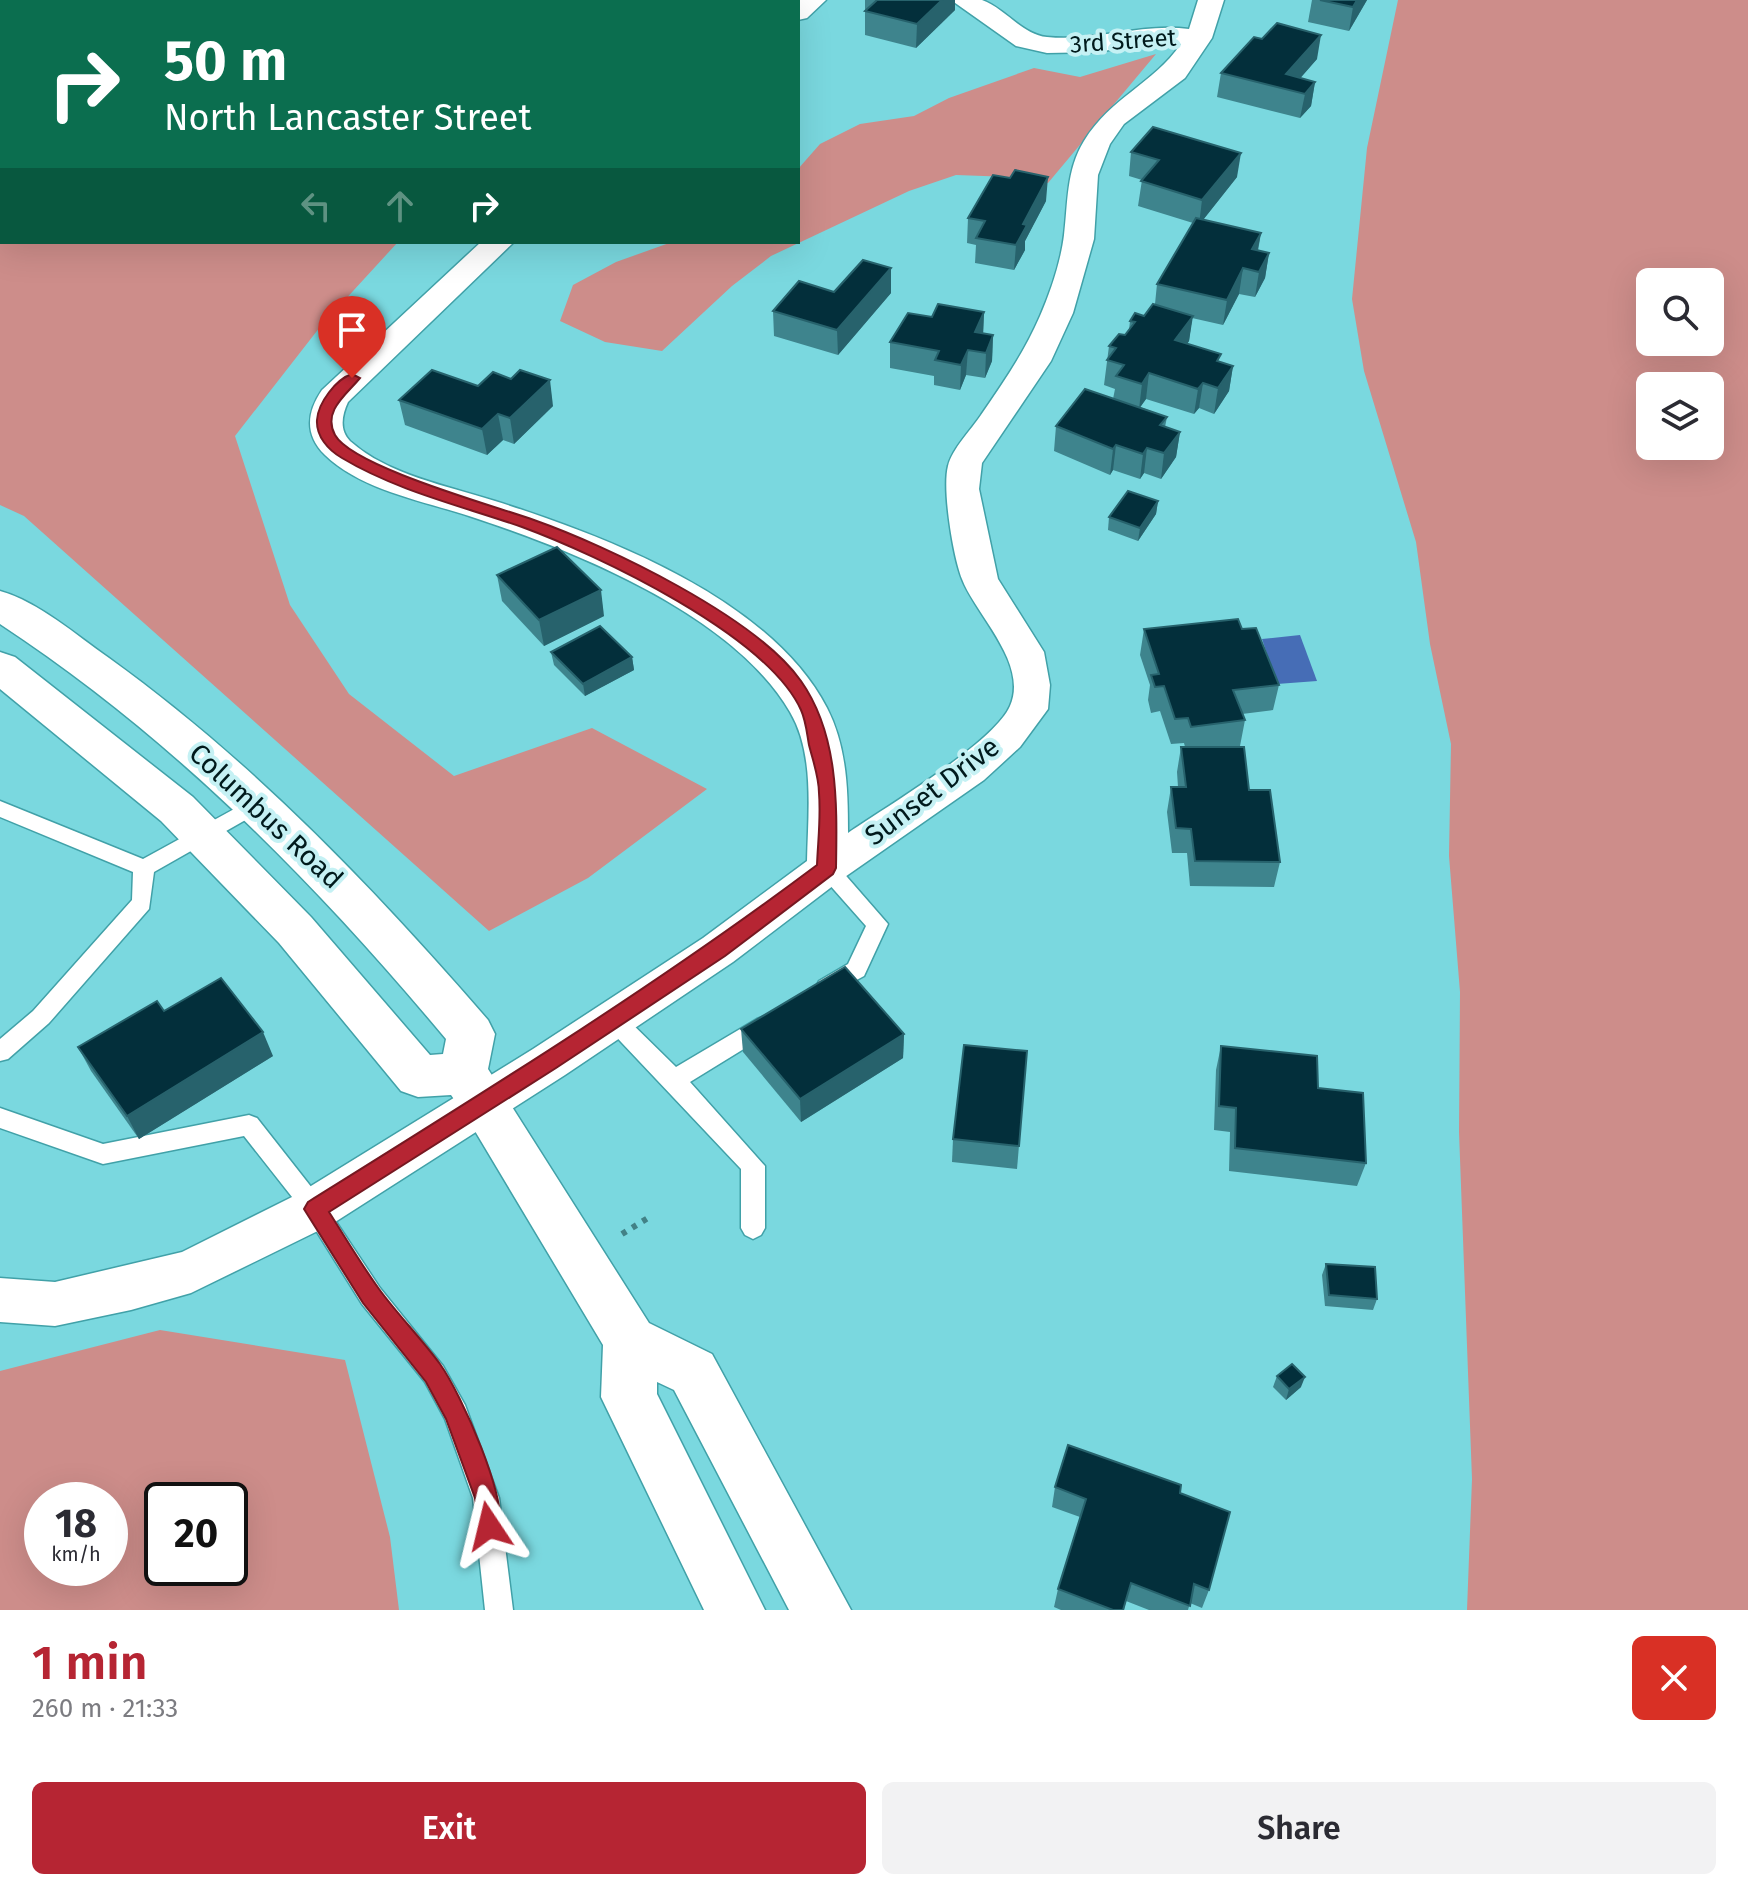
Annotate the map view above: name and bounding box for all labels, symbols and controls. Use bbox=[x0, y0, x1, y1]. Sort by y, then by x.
street label: 3rd Street bbox=[1069, 23, 1177, 59]
text: 50 m bbox=[164, 28, 287, 95]
icon: right bbox=[32, 32, 136, 136]
text: North Lancaster Street bbox=[164, 96, 531, 140]
icon: left bbox=[294, 184, 338, 228]
icon: ahead bbox=[378, 184, 422, 228]
icon: right bbox=[462, 184, 506, 228]
map controls bbox=[1636, 268, 1724, 460]
button: search bbox=[1636, 268, 1724, 356]
pin bbox=[318, 296, 386, 378]
icon: arrive bbox=[330, 308, 374, 352]
button: layers bbox=[1636, 372, 1724, 460]
street label: Sunset Drive bbox=[858, 730, 1006, 852]
street label: Columbus Road bbox=[182, 736, 350, 896]
speed limit sign: 20 bbox=[144, 1482, 248, 1586]
position arrow bbox=[447, 1484, 531, 1568]
text: 18 bbox=[55, 1500, 97, 1548]
text: km/h bbox=[51, 1542, 101, 1566]
text: 1 min bbox=[32, 1634, 148, 1692]
button: close bbox=[1632, 1636, 1716, 1720]
text: 260 m · 21:33 bbox=[32, 1693, 178, 1724]
button: Exit bbox=[32, 1782, 866, 1874]
button: Share bbox=[882, 1782, 1716, 1874]

